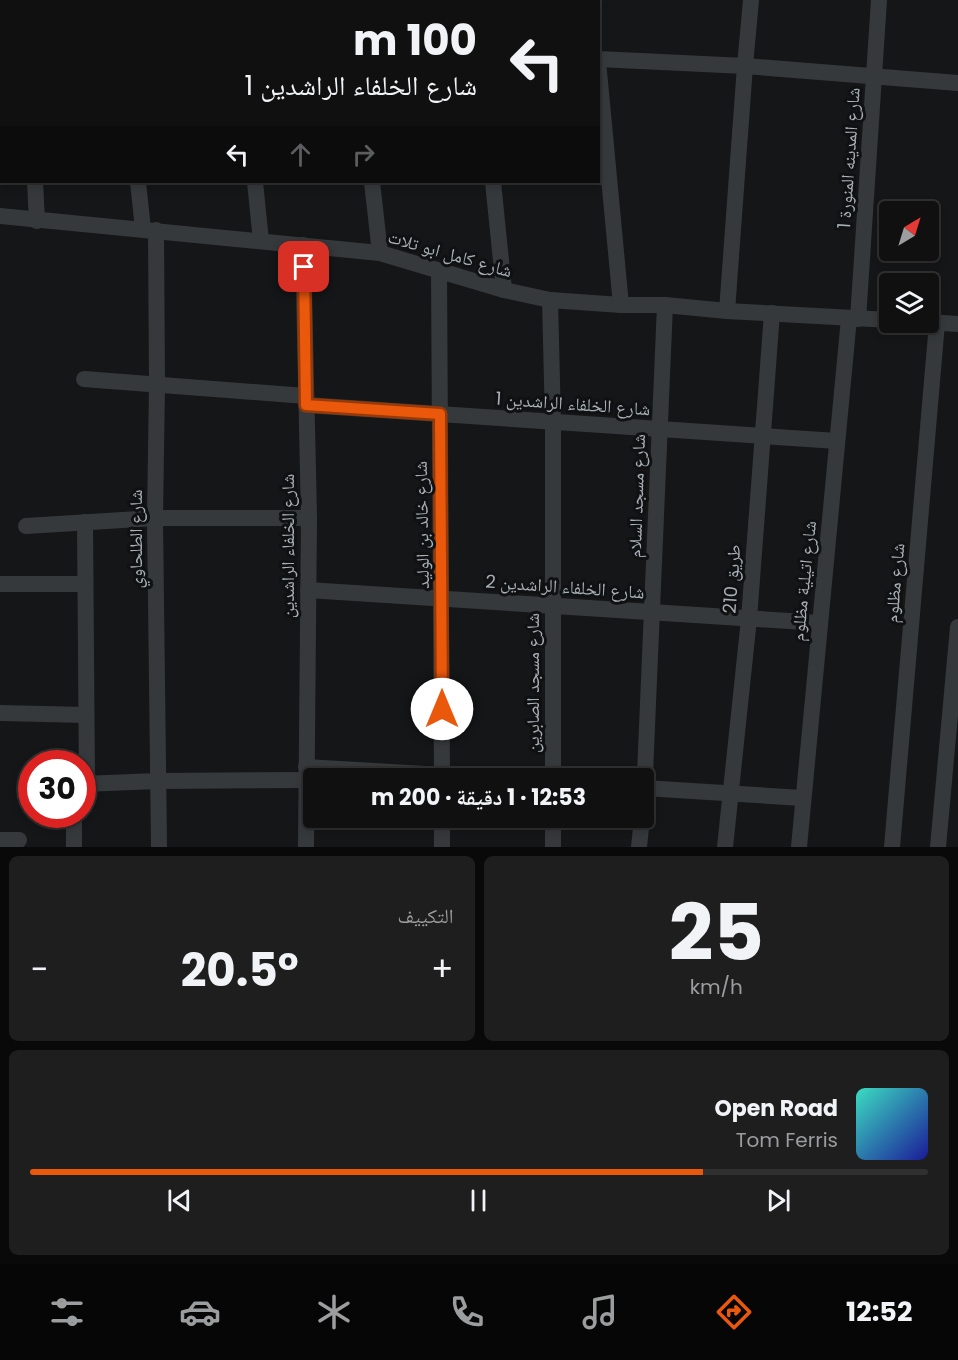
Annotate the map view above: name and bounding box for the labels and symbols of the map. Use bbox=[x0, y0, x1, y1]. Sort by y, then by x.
street label: شارع المدينه المنورة 1 bbox=[831, 86, 866, 229]
north arrow bbox=[879, 201, 939, 261]
street label: شارع كامل ابو تلات bbox=[385, 224, 515, 283]
pin bbox=[278, 241, 329, 292]
street label: شارع الخلفاء الراشدين 1 bbox=[495, 386, 651, 421]
street label: شارع مسجد السلام bbox=[622, 433, 651, 559]
street label: شارع خالد بن الوليد bbox=[408, 461, 435, 589]
street label: شارع الخلفاء الراشدين bbox=[275, 474, 300, 618]
street label: شارع الطلحاوي bbox=[123, 490, 151, 588]
street label: شارع اتيلية مظلوم bbox=[785, 519, 822, 642]
street label: شارع مظلوم bbox=[879, 542, 910, 624]
street label: طريق 210 bbox=[717, 544, 746, 614]
street label: شارع الخلفاء الراشدين 2 bbox=[485, 568, 646, 605]
street label: شارع مسجد الصابرين bbox=[520, 613, 545, 753]
position arrow bbox=[410, 677, 474, 741]
speed limit sign: 30 bbox=[18, 750, 96, 828]

